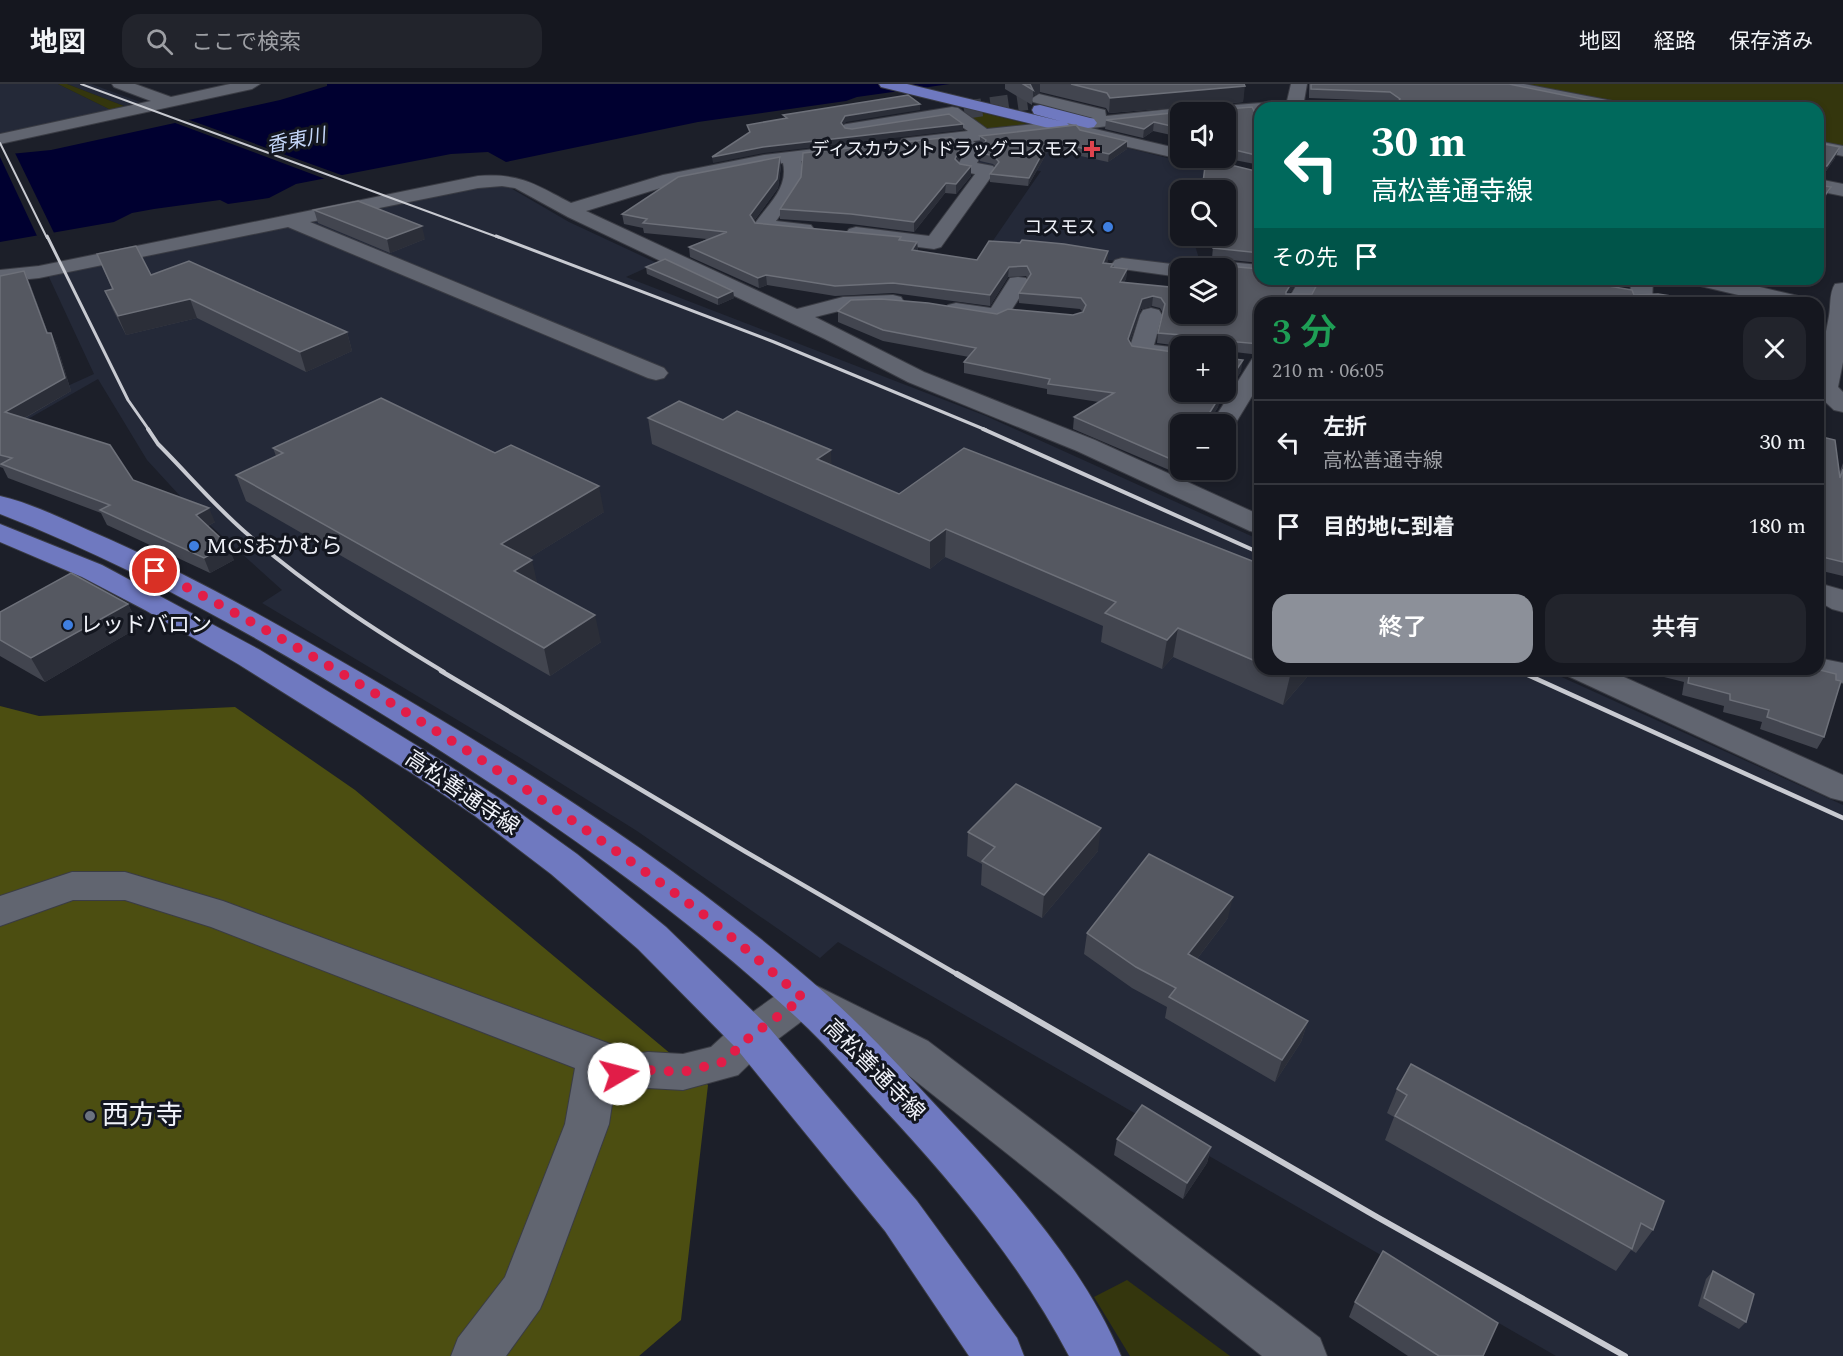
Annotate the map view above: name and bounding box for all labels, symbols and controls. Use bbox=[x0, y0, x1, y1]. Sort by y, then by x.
search box bbox=[122, 14, 542, 68]
text: 地図 bbox=[30, 21, 86, 64]
icon: search bbox=[143, 25, 176, 58]
text: ここで検索 bbox=[191, 26, 301, 59]
text: 地図 bbox=[1579, 26, 1621, 58]
text: 経路 bbox=[1654, 26, 1696, 58]
text: 保存済み bbox=[1729, 26, 1813, 58]
map controls bbox=[1170, 102, 1236, 480]
button: sound bbox=[1170, 102, 1236, 168]
text: 30 m bbox=[1371, 112, 1466, 175]
water label: 香東川 bbox=[264, 120, 330, 161]
icon: left bbox=[1272, 126, 1350, 204]
place label: ディスカウントドラッグコスモス bbox=[811, 136, 1080, 163]
marker: ディスカウントドラッグコスモス bbox=[1085, 142, 1099, 156]
text: 高松善通寺線 bbox=[1371, 171, 1533, 213]
button: search bbox=[1170, 180, 1236, 246]
place label: コスモス bbox=[1024, 214, 1096, 241]
marker: コスモス bbox=[1101, 220, 1115, 234]
icon: arrive bbox=[1350, 240, 1383, 273]
text: その先 bbox=[1272, 242, 1338, 275]
button: layers bbox=[1170, 258, 1236, 324]
text: 3 分 bbox=[1272, 306, 1336, 361]
button: close bbox=[1743, 317, 1806, 380]
button: + bbox=[1170, 336, 1236, 402]
text: 210 m · 06:05 bbox=[1272, 356, 1384, 386]
text: 左折 bbox=[1323, 411, 1367, 444]
button: − bbox=[1170, 414, 1236, 480]
icon: left bbox=[1272, 426, 1305, 459]
text: 30 m bbox=[1760, 426, 1806, 459]
text: 高松善通寺線 bbox=[1323, 446, 1443, 476]
icon: arrive bbox=[1272, 510, 1305, 543]
text: 180 m bbox=[1749, 510, 1806, 543]
text: 目的地に到着 bbox=[1323, 511, 1455, 544]
place label: MCSおかむら bbox=[206, 530, 343, 563]
marker: MCSおかむら bbox=[187, 539, 201, 553]
pin bbox=[129, 545, 180, 596]
icon: arrive bbox=[138, 554, 171, 587]
button: 終了 bbox=[1272, 594, 1533, 663]
button: 共有 bbox=[1545, 594, 1806, 663]
place label: レッドバロン bbox=[80, 609, 212, 642]
marker: レッドバロン bbox=[61, 618, 75, 632]
street label: 高松善通寺線 bbox=[398, 742, 526, 844]
street label: 高松善通寺線 bbox=[816, 1012, 932, 1128]
position arrow bbox=[587, 1042, 651, 1106]
place label: 西方寺 bbox=[102, 1095, 183, 1137]
marker: 西方寺 bbox=[83, 1109, 97, 1123]

